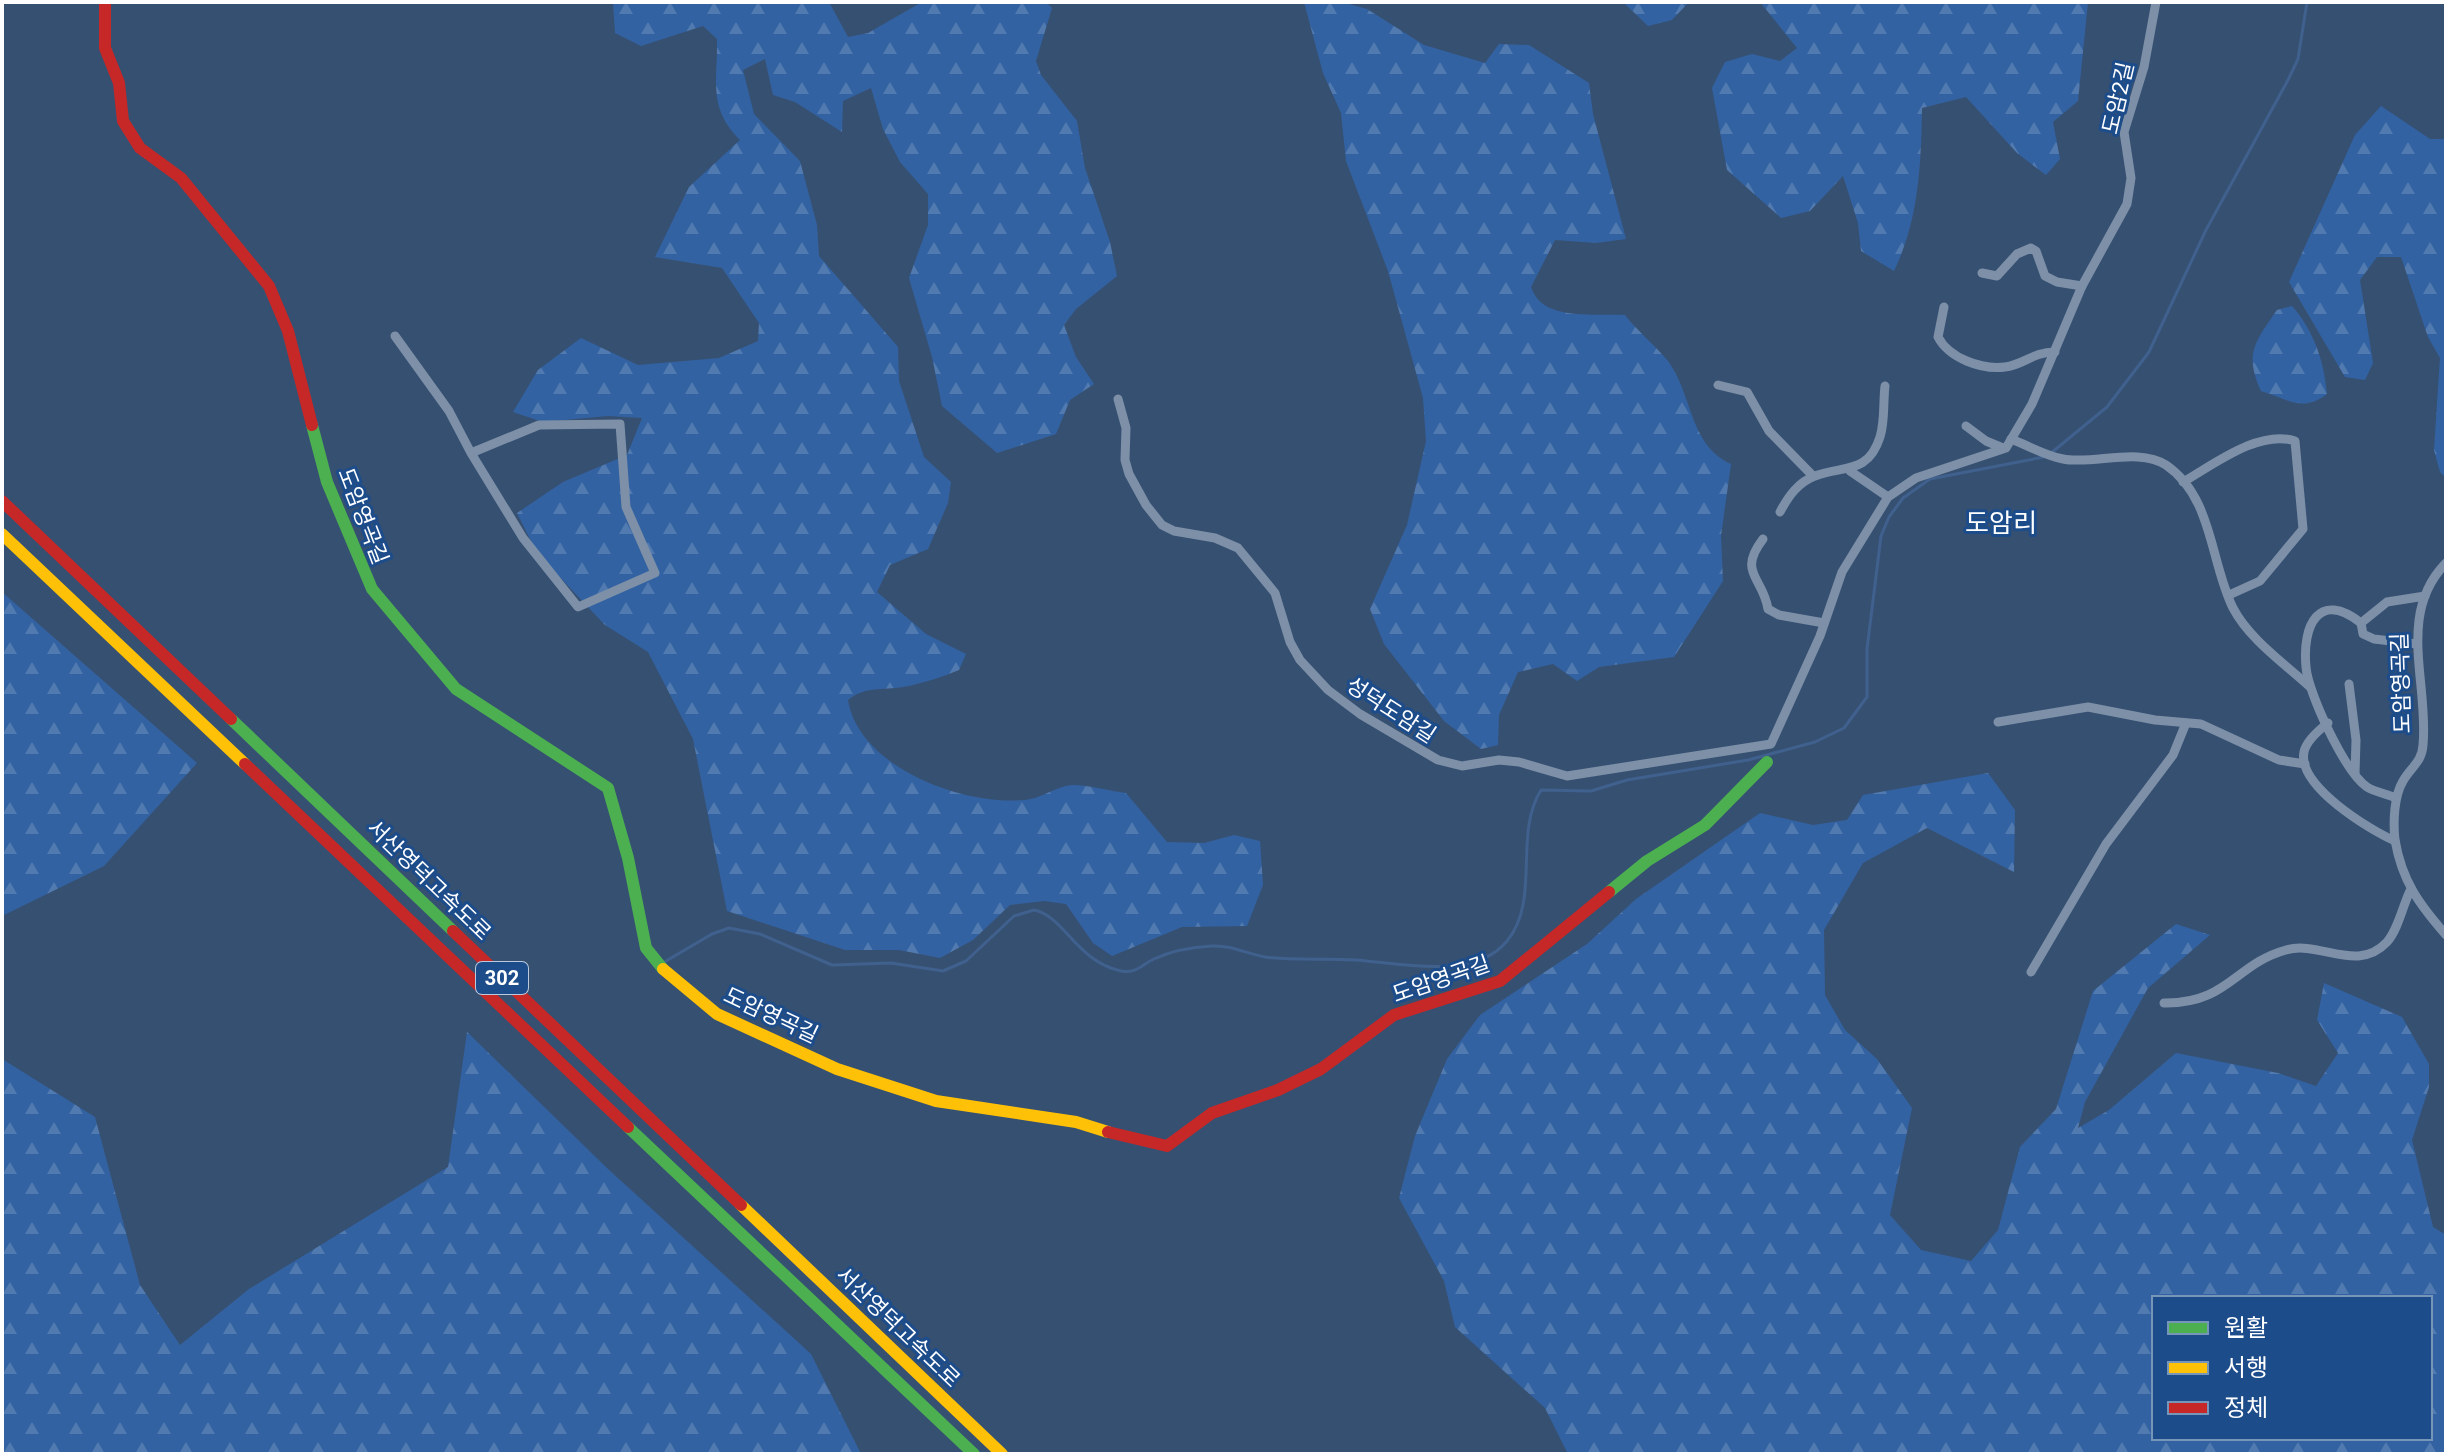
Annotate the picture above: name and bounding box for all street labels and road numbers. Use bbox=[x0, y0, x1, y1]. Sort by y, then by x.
street label: 도암2길 bbox=[2098, 60, 2138, 136]
street label: 도암영곡길 bbox=[333, 464, 393, 568]
street label: 도암영곡길 bbox=[2387, 632, 2415, 734]
street label: 성덕도암길 bbox=[1342, 672, 1440, 748]
street label: 서산영덕고속도로 bbox=[362, 815, 496, 945]
street label: 도암영곡길 bbox=[1389, 951, 1493, 1007]
road number: 302 bbox=[476, 962, 528, 994]
street label: 도암영곡길 bbox=[720, 982, 822, 1048]
street label: 서산영덕고속도로 bbox=[831, 1262, 965, 1392]

